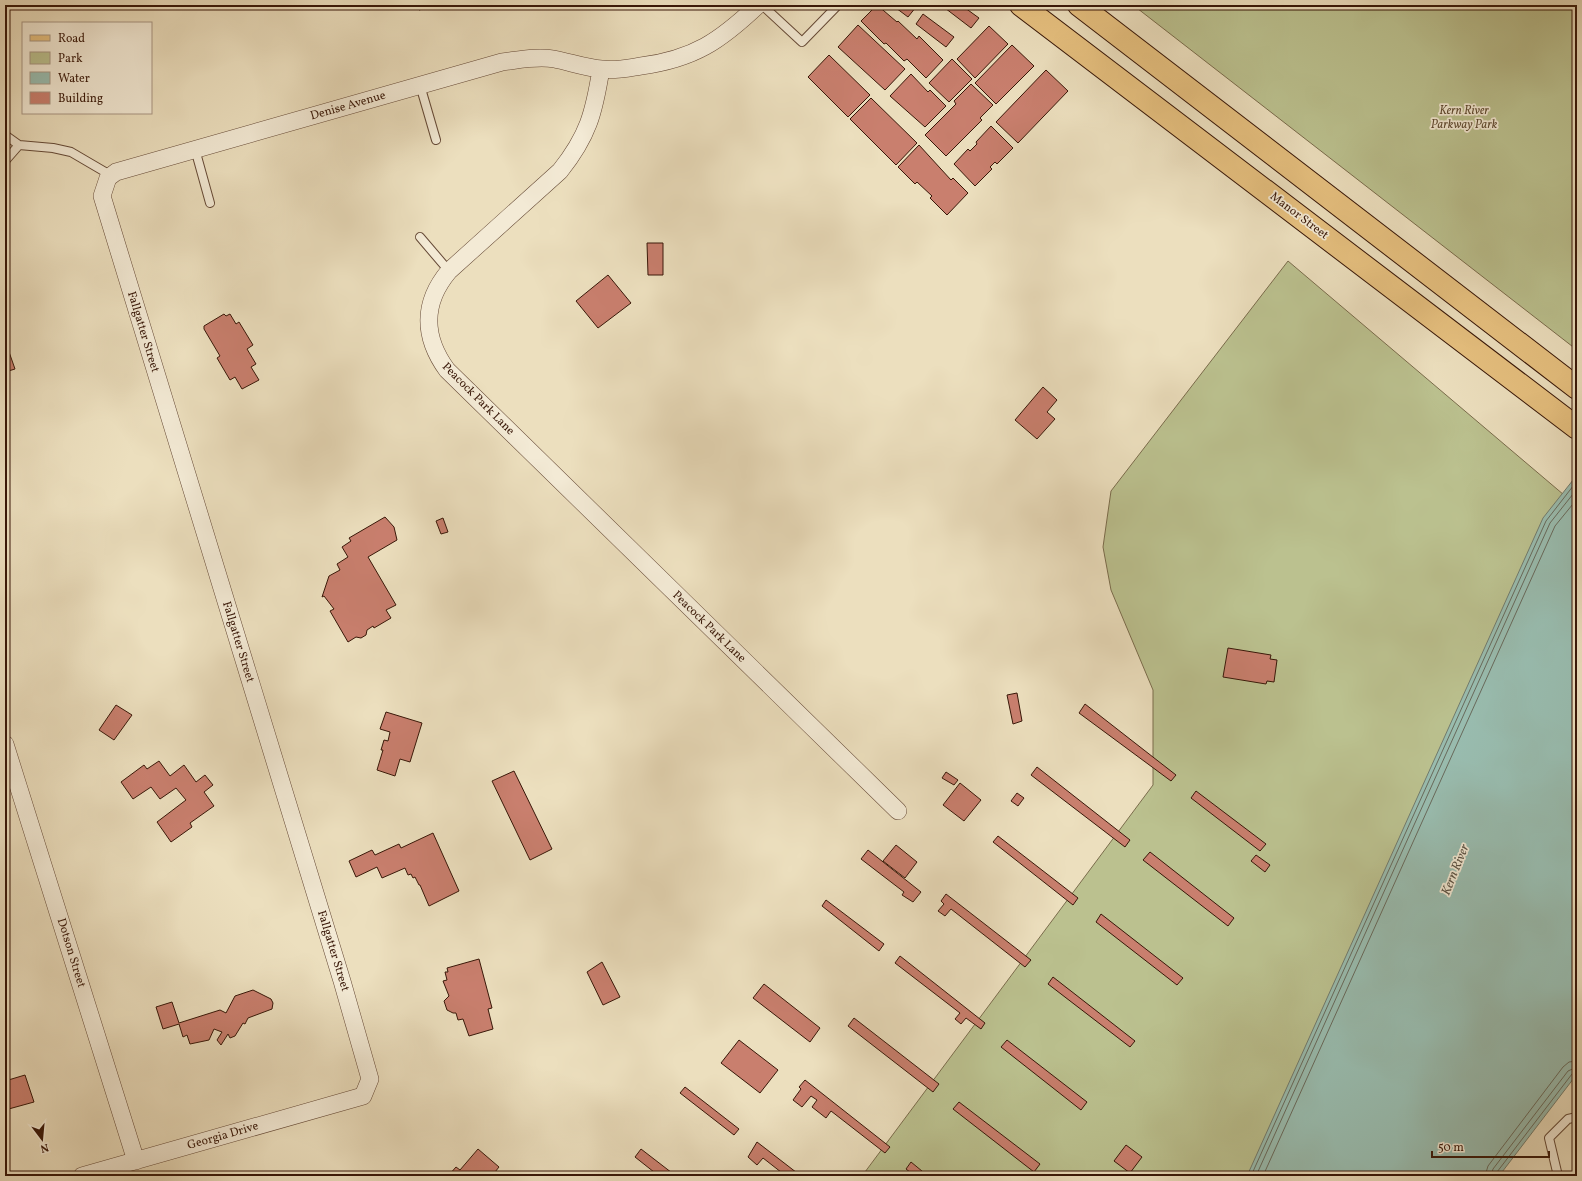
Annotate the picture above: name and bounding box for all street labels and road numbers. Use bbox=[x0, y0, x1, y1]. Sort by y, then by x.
street label: Denise Avenue bbox=[308, 88, 388, 124]
street label: Manor Street bbox=[1266, 189, 1332, 243]
street label: Fallgatter Street bbox=[123, 290, 163, 374]
street label: Peacock Park Lane bbox=[438, 359, 518, 439]
street label: Peacock Park Lane bbox=[669, 588, 750, 667]
street label: Fallgatter Street bbox=[218, 600, 258, 684]
street label: Fallgatter Street bbox=[313, 909, 353, 993]
street label: Dotson Street bbox=[53, 916, 89, 990]
street label: Georgia Drive bbox=[186, 1118, 261, 1154]

